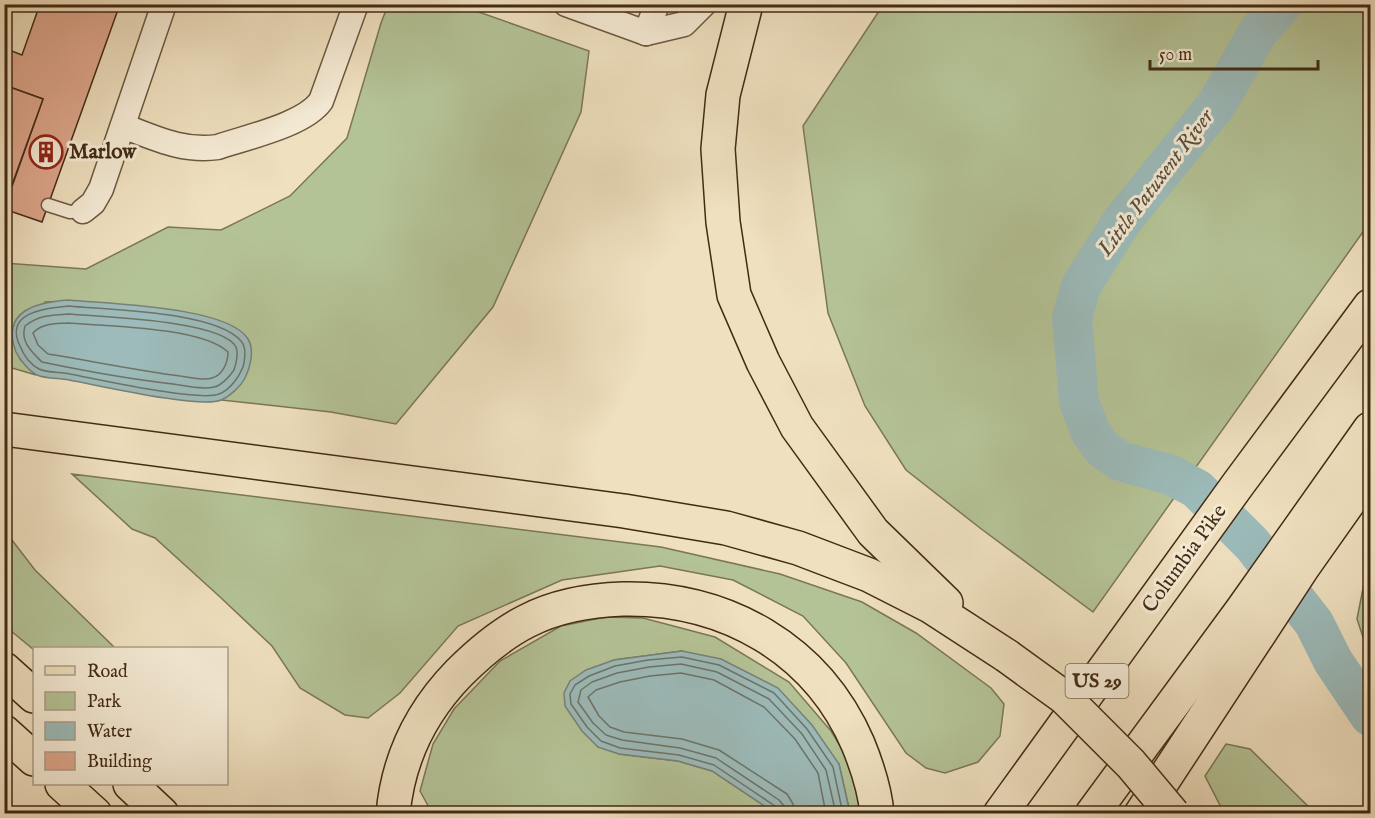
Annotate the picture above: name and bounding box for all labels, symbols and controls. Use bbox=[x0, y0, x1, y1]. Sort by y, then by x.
scale bar bbox=[1150, 33, 1318, 71]
text: 50 m bbox=[1159, 44, 1192, 67]
water label: Little Patuxent River bbox=[1091, 103, 1221, 263]
building icon: Marlow bbox=[28, 134, 64, 170]
place label: Marlow bbox=[69, 139, 137, 166]
street label: Columbia Pike bbox=[1137, 499, 1234, 619]
legend bbox=[33, 647, 228, 785]
text: Road bbox=[87, 661, 128, 684]
road number: US 29 bbox=[1066, 664, 1128, 698]
text: Park bbox=[87, 691, 122, 714]
text: Water bbox=[87, 721, 132, 744]
text: Building bbox=[87, 751, 152, 774]

